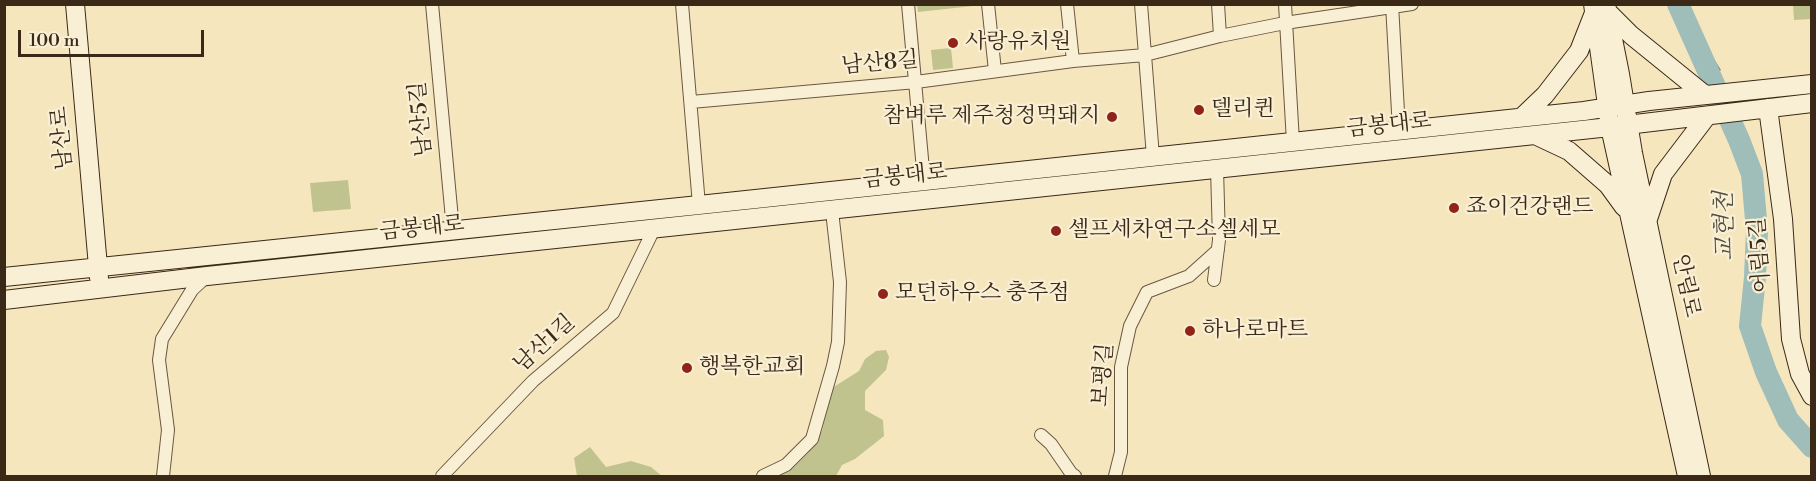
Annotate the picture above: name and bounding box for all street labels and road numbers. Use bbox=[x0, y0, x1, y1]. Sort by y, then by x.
street label: 남산8길 bbox=[840, 47, 920, 81]
street label: 남산5길 bbox=[406, 80, 438, 158]
street label: 남산로 bbox=[47, 105, 79, 171]
street label: 금봉대로 bbox=[1345, 108, 1433, 144]
street label: 금봉대로 bbox=[861, 159, 949, 195]
street label: 금봉대로 bbox=[378, 211, 466, 247]
street label: 어림5길 bbox=[1745, 216, 1777, 294]
street label: 안림로 bbox=[1665, 252, 1705, 320]
street label: 남산1길 bbox=[509, 310, 581, 378]
street label: 보평길 bbox=[1088, 342, 1120, 408]

